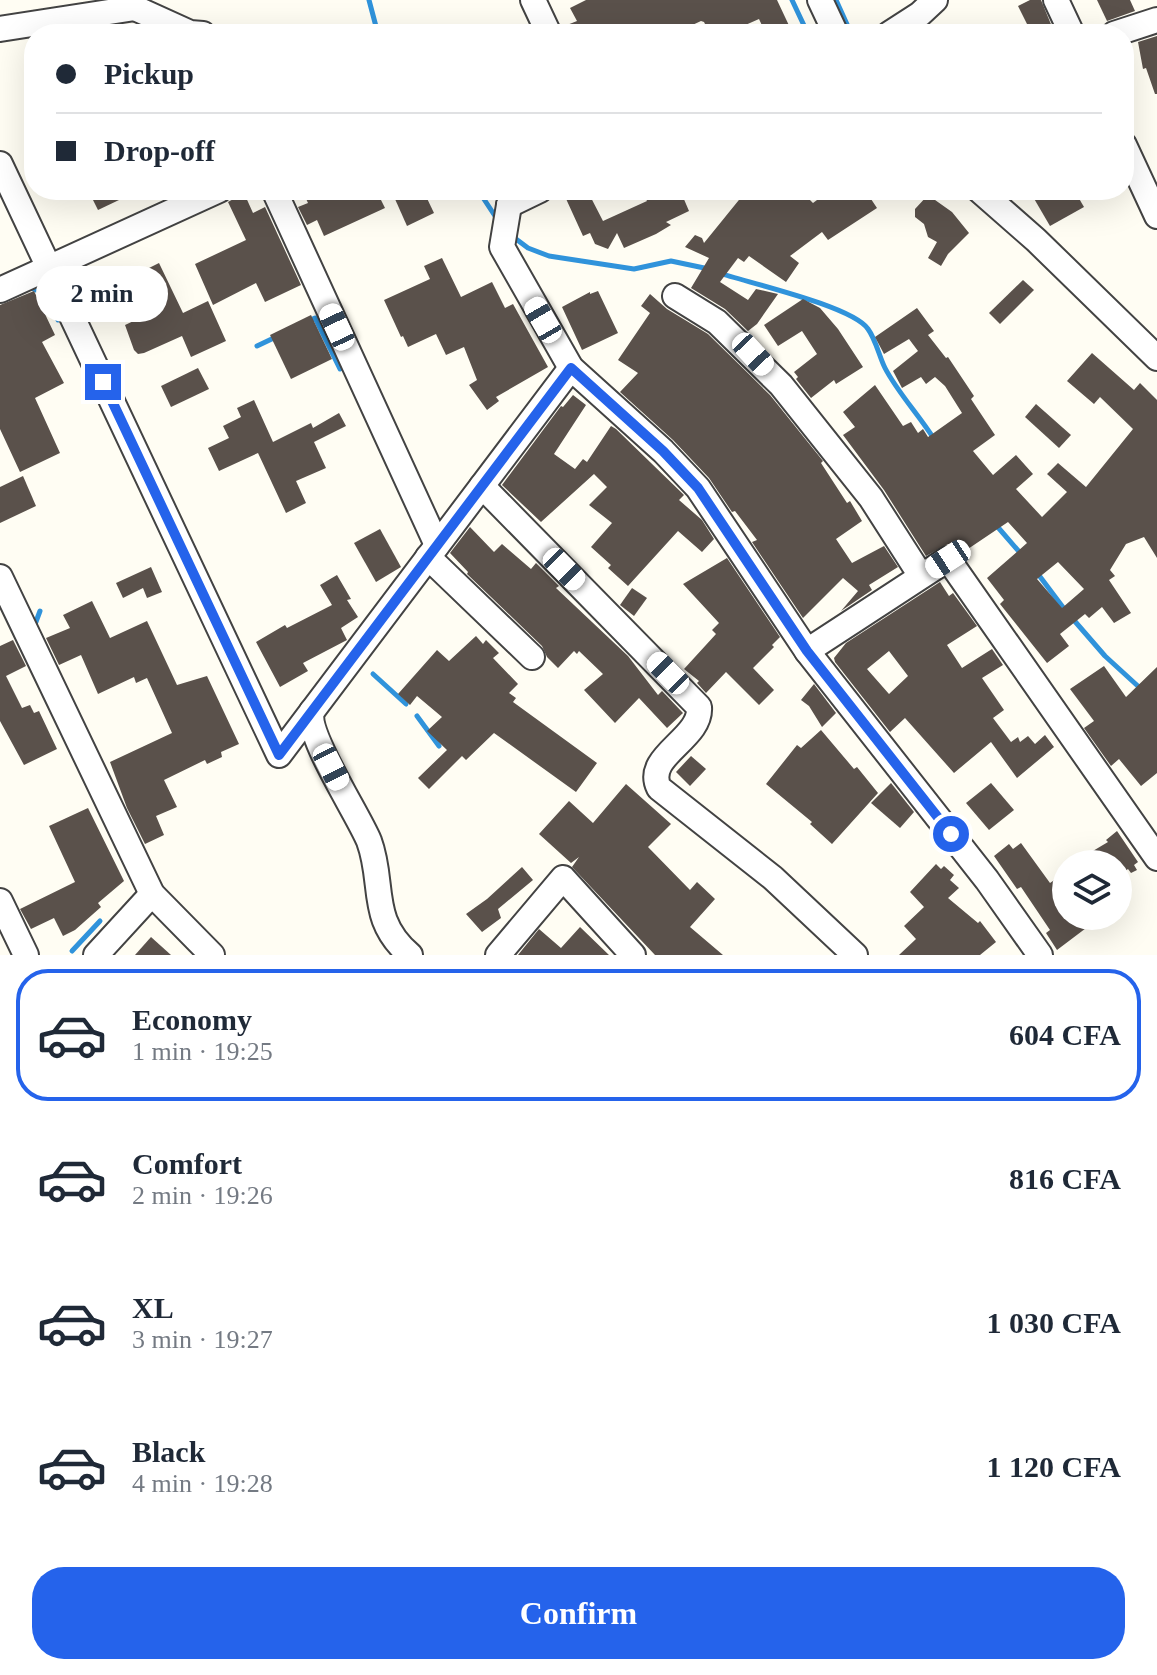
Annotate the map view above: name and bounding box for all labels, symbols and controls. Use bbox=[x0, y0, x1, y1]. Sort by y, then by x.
text: Pickup bbox=[104, 57, 194, 90]
text: Drop-off bbox=[104, 134, 215, 167]
callout: 2 min bbox=[37, 266, 169, 322]
text: 2 min bbox=[71, 279, 133, 308]
car bbox=[521, 293, 565, 347]
car bbox=[316, 300, 358, 354]
car bbox=[728, 328, 778, 380]
route end bbox=[85, 364, 121, 400]
car bbox=[921, 536, 975, 582]
car bbox=[539, 544, 589, 594]
car bbox=[643, 648, 693, 698]
car bbox=[309, 740, 353, 794]
route start bbox=[933, 816, 969, 852]
map controls bbox=[1052, 850, 1132, 930]
button: layers bbox=[1052, 850, 1132, 930]
icon: car bbox=[36, 999, 108, 1071]
text: Economy bbox=[132, 1003, 252, 1036]
text: 604 CFA bbox=[1009, 1018, 1121, 1051]
text: 1 min · 19:25 bbox=[132, 1037, 273, 1066]
icon: car bbox=[36, 1143, 108, 1215]
text: Comfort bbox=[132, 1147, 242, 1180]
text: 816 CFA bbox=[1009, 1162, 1121, 1195]
text: 2 min · 19:26 bbox=[132, 1181, 273, 1210]
icon: car bbox=[36, 1287, 108, 1359]
text: XL bbox=[132, 1291, 174, 1324]
text: 1 030 CFA bbox=[987, 1306, 1121, 1339]
text: 3 min · 19:27 bbox=[132, 1325, 273, 1354]
icon: car bbox=[36, 1431, 108, 1503]
text: Black bbox=[132, 1435, 205, 1468]
text: 1 120 CFA bbox=[987, 1450, 1121, 1483]
text: 4 min · 19:28 bbox=[132, 1469, 273, 1498]
button: Confirm bbox=[32, 1567, 1125, 1659]

